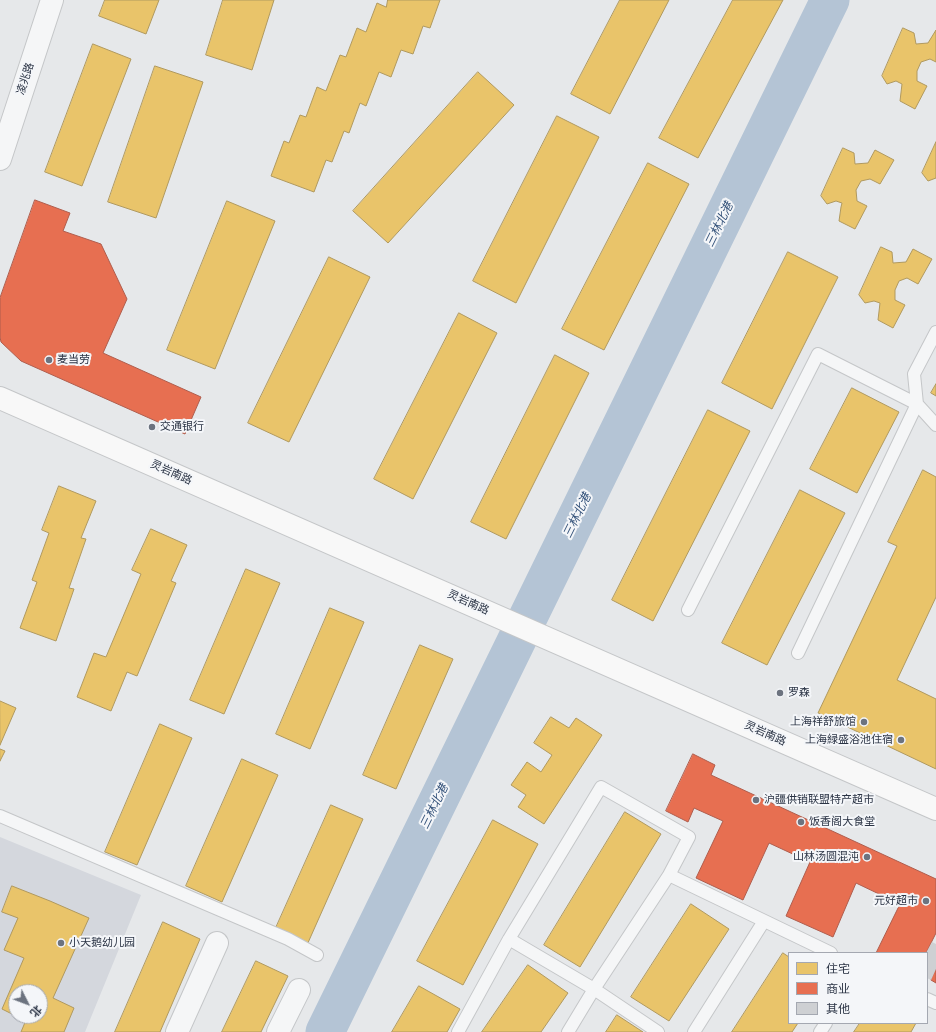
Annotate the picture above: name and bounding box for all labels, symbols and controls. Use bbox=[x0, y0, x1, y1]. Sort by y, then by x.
street label: 凌兆路 bbox=[15, 61, 37, 97]
water label: 三林北港 bbox=[703, 200, 737, 250]
place label: 麦当劳 bbox=[57, 353, 90, 367]
marker: 麦当劳 bbox=[44, 355, 54, 365]
place label: 交通银行 bbox=[160, 420, 204, 434]
marker: 交通银行 bbox=[147, 422, 157, 432]
street label: 灵岩南路 bbox=[148, 458, 194, 488]
water label: 三林北港 bbox=[561, 491, 595, 541]
street label: 灵岩南路 bbox=[445, 588, 491, 618]
place label: 罗森 bbox=[788, 686, 810, 700]
marker: 罗森 bbox=[775, 688, 785, 698]
place label: 上海祥舒旅馆 bbox=[790, 715, 856, 729]
marker: 上海祥舒旅馆 bbox=[859, 717, 869, 727]
street label: 灵岩南路 bbox=[742, 719, 788, 749]
place label: 上海緑盛浴池住宿 bbox=[805, 733, 893, 747]
marker: 上海緑盛浴池住宿 bbox=[896, 735, 906, 745]
water label: 三林北港 bbox=[418, 782, 452, 832]
place label: 沪疆供销联盟特产超市 bbox=[764, 793, 874, 807]
marker: 沪疆供销联盟特产超市 bbox=[751, 795, 761, 805]
place label: 饭香阁大食堂 bbox=[809, 815, 875, 829]
marker: 饭香阁大食堂 bbox=[796, 817, 806, 827]
place label: 山林汤圆混沌 bbox=[793, 850, 859, 864]
marker: 山林汤圆混沌 bbox=[862, 852, 872, 862]
place label: 元好超市 bbox=[874, 894, 918, 908]
marker: 元好超市 bbox=[921, 896, 931, 906]
place label: 小天鹅幼儿园 bbox=[69, 936, 135, 950]
marker: 小天鹅幼儿园 bbox=[56, 938, 66, 948]
legend bbox=[788, 952, 928, 1024]
text: 住宅 bbox=[826, 960, 850, 978]
text: 商业 bbox=[826, 980, 850, 998]
north arrow bbox=[8, 984, 48, 1024]
text: 其他 bbox=[826, 1000, 850, 1018]
text: 北 bbox=[27, 1002, 46, 1021]

